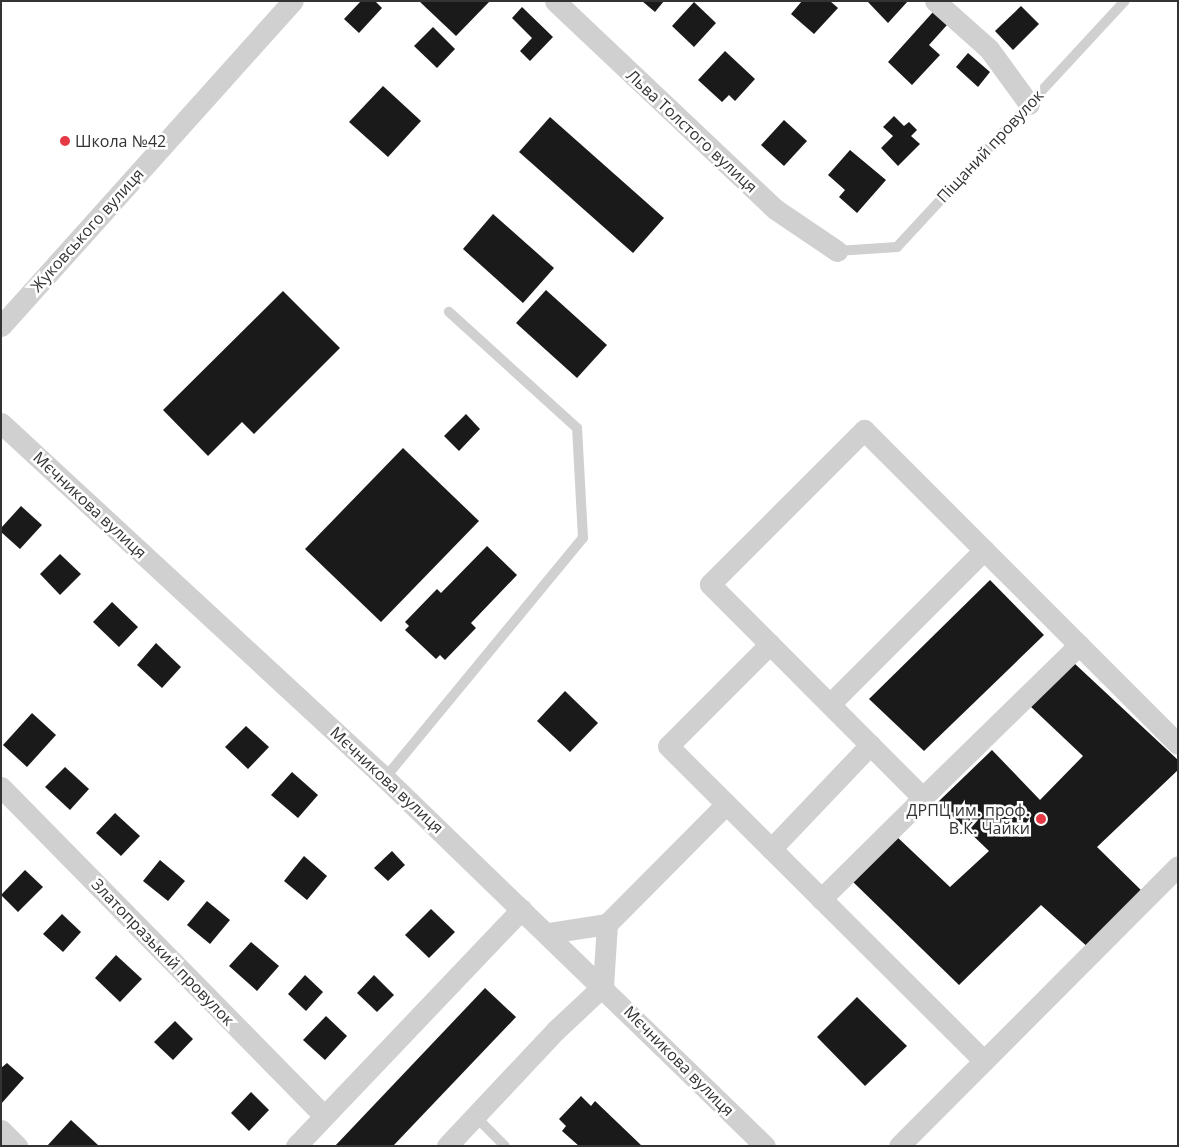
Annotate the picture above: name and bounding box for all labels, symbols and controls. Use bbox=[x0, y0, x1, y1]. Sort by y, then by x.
street label: Льва Толстого вулиця bbox=[623, 66, 761, 196]
street label: Піщаний провулок bbox=[933, 86, 1047, 206]
place label: Школа №42 bbox=[75, 131, 166, 151]
marker: Школа №42 bbox=[59, 135, 71, 147]
street label: Жуковського вулиця bbox=[26, 164, 148, 296]
street label: Мєчникова вулиця bbox=[29, 448, 151, 562]
street label: Мєчникова вулиця bbox=[326, 723, 448, 837]
place label: ДРПЦ им. проф. В.К. Чайки bbox=[907, 800, 1030, 838]
marker: ДРПЦ им. проф. В.К. Чайки bbox=[1034, 812, 1048, 826]
street label: Златопразький провулок bbox=[88, 875, 238, 1029]
street label: Мєчникова вулиця bbox=[620, 1002, 738, 1120]

